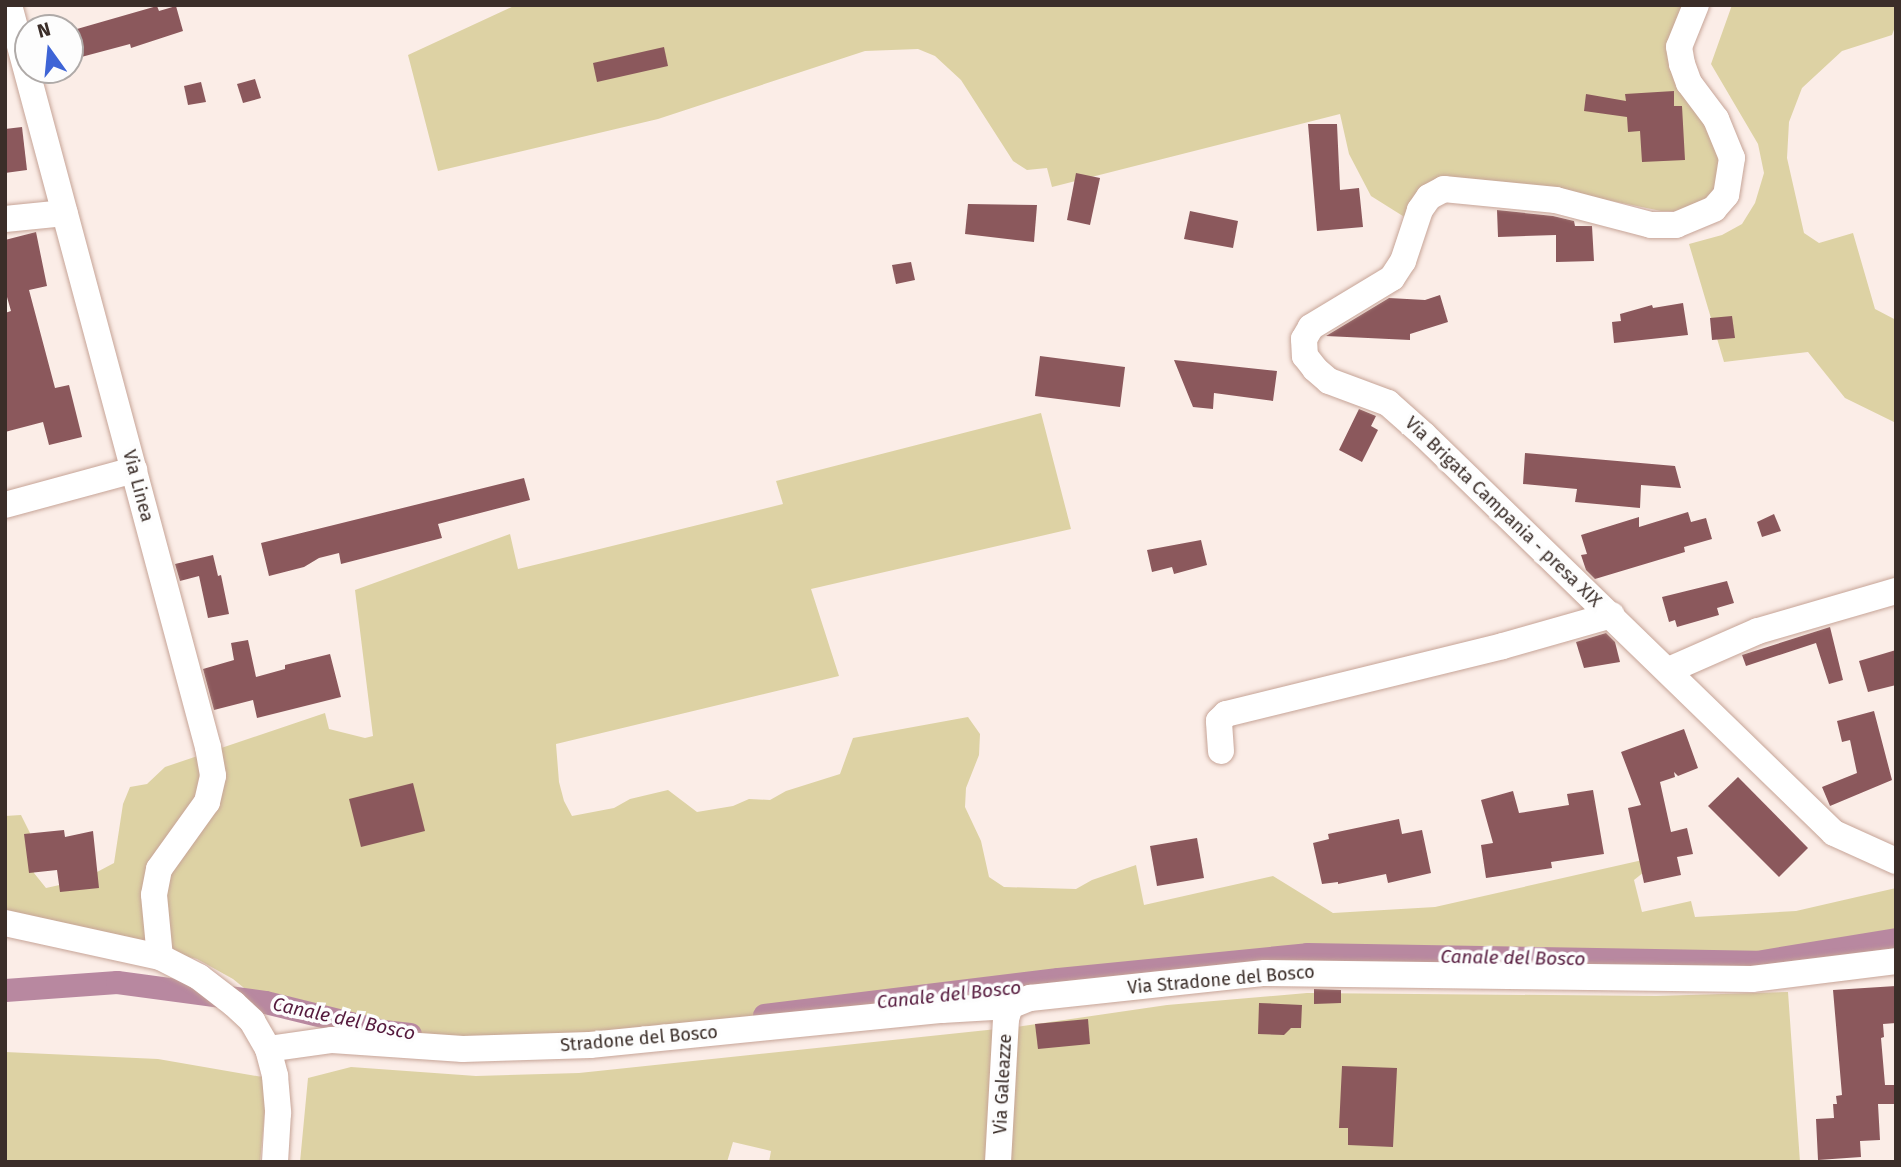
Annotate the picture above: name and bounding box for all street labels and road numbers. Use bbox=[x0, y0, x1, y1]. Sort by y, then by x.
street label: Via Brigata Campania - presa XIX bbox=[1400, 412, 1606, 612]
street label: Via Linea bbox=[118, 448, 158, 524]
street label: Via Stradone del Bosco bbox=[1127, 961, 1315, 999]
street label: Stradone del Bosco bbox=[559, 1021, 719, 1057]
street label: Via Galeazze bbox=[990, 1033, 1016, 1135]

